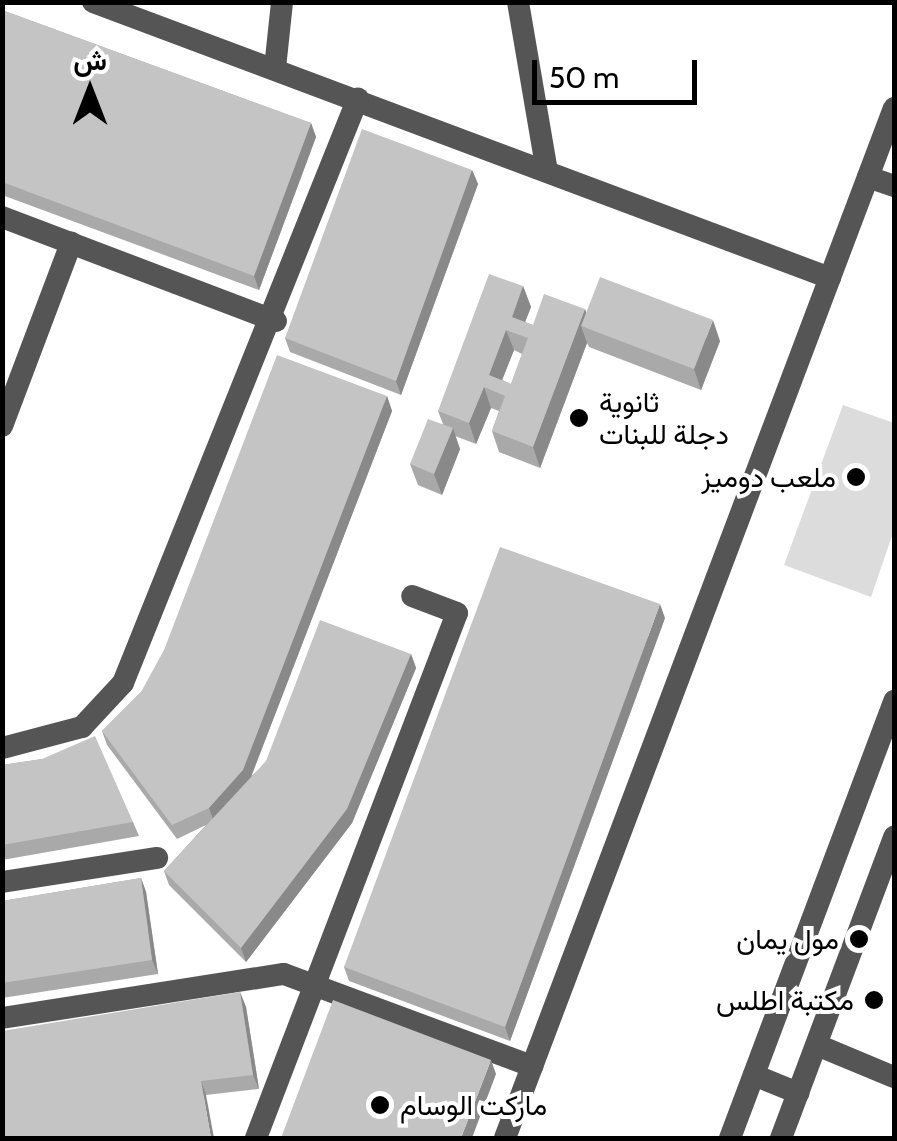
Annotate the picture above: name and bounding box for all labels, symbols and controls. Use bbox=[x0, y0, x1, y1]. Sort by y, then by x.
north arrow bbox=[40, 40, 140, 140]
scale bar bbox=[537, 40, 702, 102]
text: ش bbox=[73, 43, 107, 77]
text: 50 m bbox=[549, 59, 619, 96]
place label: ثانوية دجلة للبنات bbox=[599, 385, 729, 451]
marker: ثانوية دجلة للبنات bbox=[568, 407, 590, 429]
place label: ملعب دوميز bbox=[701, 460, 836, 494]
marker: ملعب دوميز bbox=[845, 466, 867, 488]
place label: مول يمان bbox=[736, 922, 839, 956]
marker: مول يمان bbox=[848, 928, 870, 950]
place label: مكتبة اطلس bbox=[716, 983, 854, 1017]
marker: مكتبة اطلس bbox=[863, 989, 885, 1011]
place label: ماركت الوسام bbox=[400, 1088, 547, 1122]
marker: ماركت الوسام bbox=[369, 1094, 391, 1116]

